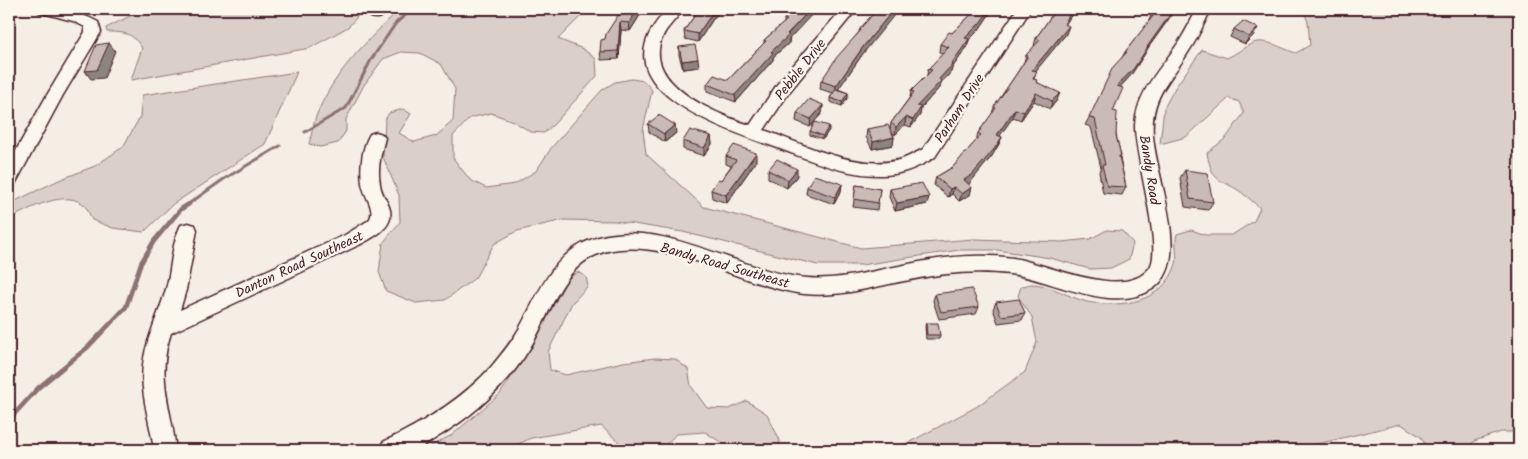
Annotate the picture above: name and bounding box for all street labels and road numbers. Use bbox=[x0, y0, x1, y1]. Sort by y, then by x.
street label: Pebble Drive bbox=[770, 33, 832, 105]
street label: Parham Drive bbox=[929, 69, 991, 148]
street label: Bandy Road bbox=[1133, 134, 1166, 208]
street label: Danton Road Southeast bbox=[232, 225, 368, 304]
street label: Bandy Road Southeast bbox=[658, 237, 792, 295]

